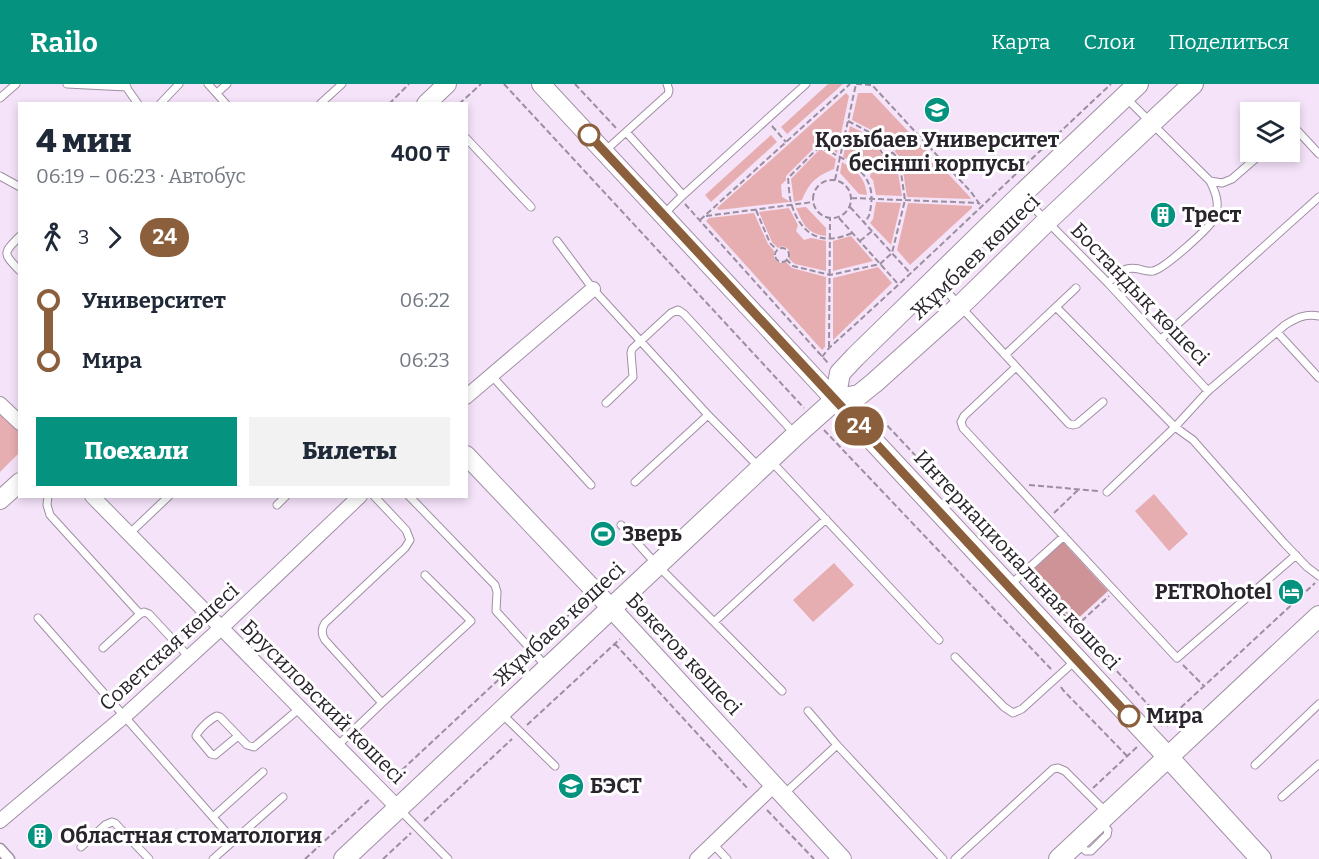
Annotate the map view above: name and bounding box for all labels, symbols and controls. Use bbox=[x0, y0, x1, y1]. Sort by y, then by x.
text: Railo bbox=[30, 26, 98, 59]
text: Карта bbox=[991, 29, 1050, 55]
text: Слои bbox=[1083, 29, 1135, 55]
text: Поделиться bbox=[1168, 29, 1289, 55]
school or university icon: Қозыбаев Университет бесінші корпусы bbox=[922, 95, 952, 125]
map controls bbox=[1240, 102, 1300, 162]
button: layers bbox=[1240, 102, 1300, 162]
text: 4 мин bbox=[36, 121, 132, 161]
unlabelled marker bbox=[578, 124, 600, 146]
place label: Қозыбаев Университет бесінші корпусы bbox=[815, 127, 1060, 177]
text: 400 ₸ bbox=[391, 140, 450, 167]
text: 06:19 – 06:23 · Автобус bbox=[36, 164, 246, 188]
street label: Жұмбаев көшесі bbox=[905, 189, 1045, 325]
building icon: Трест bbox=[1148, 200, 1178, 230]
place label: Трест bbox=[1182, 202, 1242, 228]
street label: Бостандық көшесі bbox=[1065, 217, 1215, 371]
icon: walk bbox=[36, 221, 69, 254]
icon: forward bbox=[98, 221, 131, 254]
text: 24 bbox=[152, 224, 177, 250]
text: 3 bbox=[78, 225, 89, 249]
text: Университет bbox=[82, 287, 226, 314]
text: 06:22 bbox=[399, 288, 450, 312]
text: Мира bbox=[82, 347, 142, 374]
text: 06:23 bbox=[399, 348, 450, 372]
line badge: 24 bbox=[832, 406, 886, 446]
text: 24 bbox=[847, 413, 871, 439]
button: Поехали bbox=[36, 417, 237, 486]
button: Билеты bbox=[249, 417, 450, 486]
street label: Интернациональная көшесі bbox=[908, 445, 1126, 675]
sports icon: Зверь bbox=[588, 519, 618, 549]
place label: Зверь bbox=[622, 521, 682, 547]
street label: Жұмбаев көшесі bbox=[488, 556, 630, 692]
street label: Советская көшесі bbox=[94, 577, 244, 717]
hotel icon: PETROhotel bbox=[1276, 577, 1306, 607]
place label: PETROhotel bbox=[1155, 579, 1272, 605]
street label: Бөкетов көшесі bbox=[621, 588, 747, 720]
street label: Брусиловский көшесі bbox=[235, 614, 411, 790]
place label: Мира bbox=[1146, 703, 1203, 729]
marker: Мира bbox=[1118, 705, 1140, 727]
school or university icon: БЭСТ bbox=[556, 771, 586, 801]
place label: БЭСТ bbox=[590, 773, 642, 799]
building icon: Областная стоматология bbox=[25, 821, 55, 851]
place label: Областная стоматология bbox=[60, 823, 322, 849]

